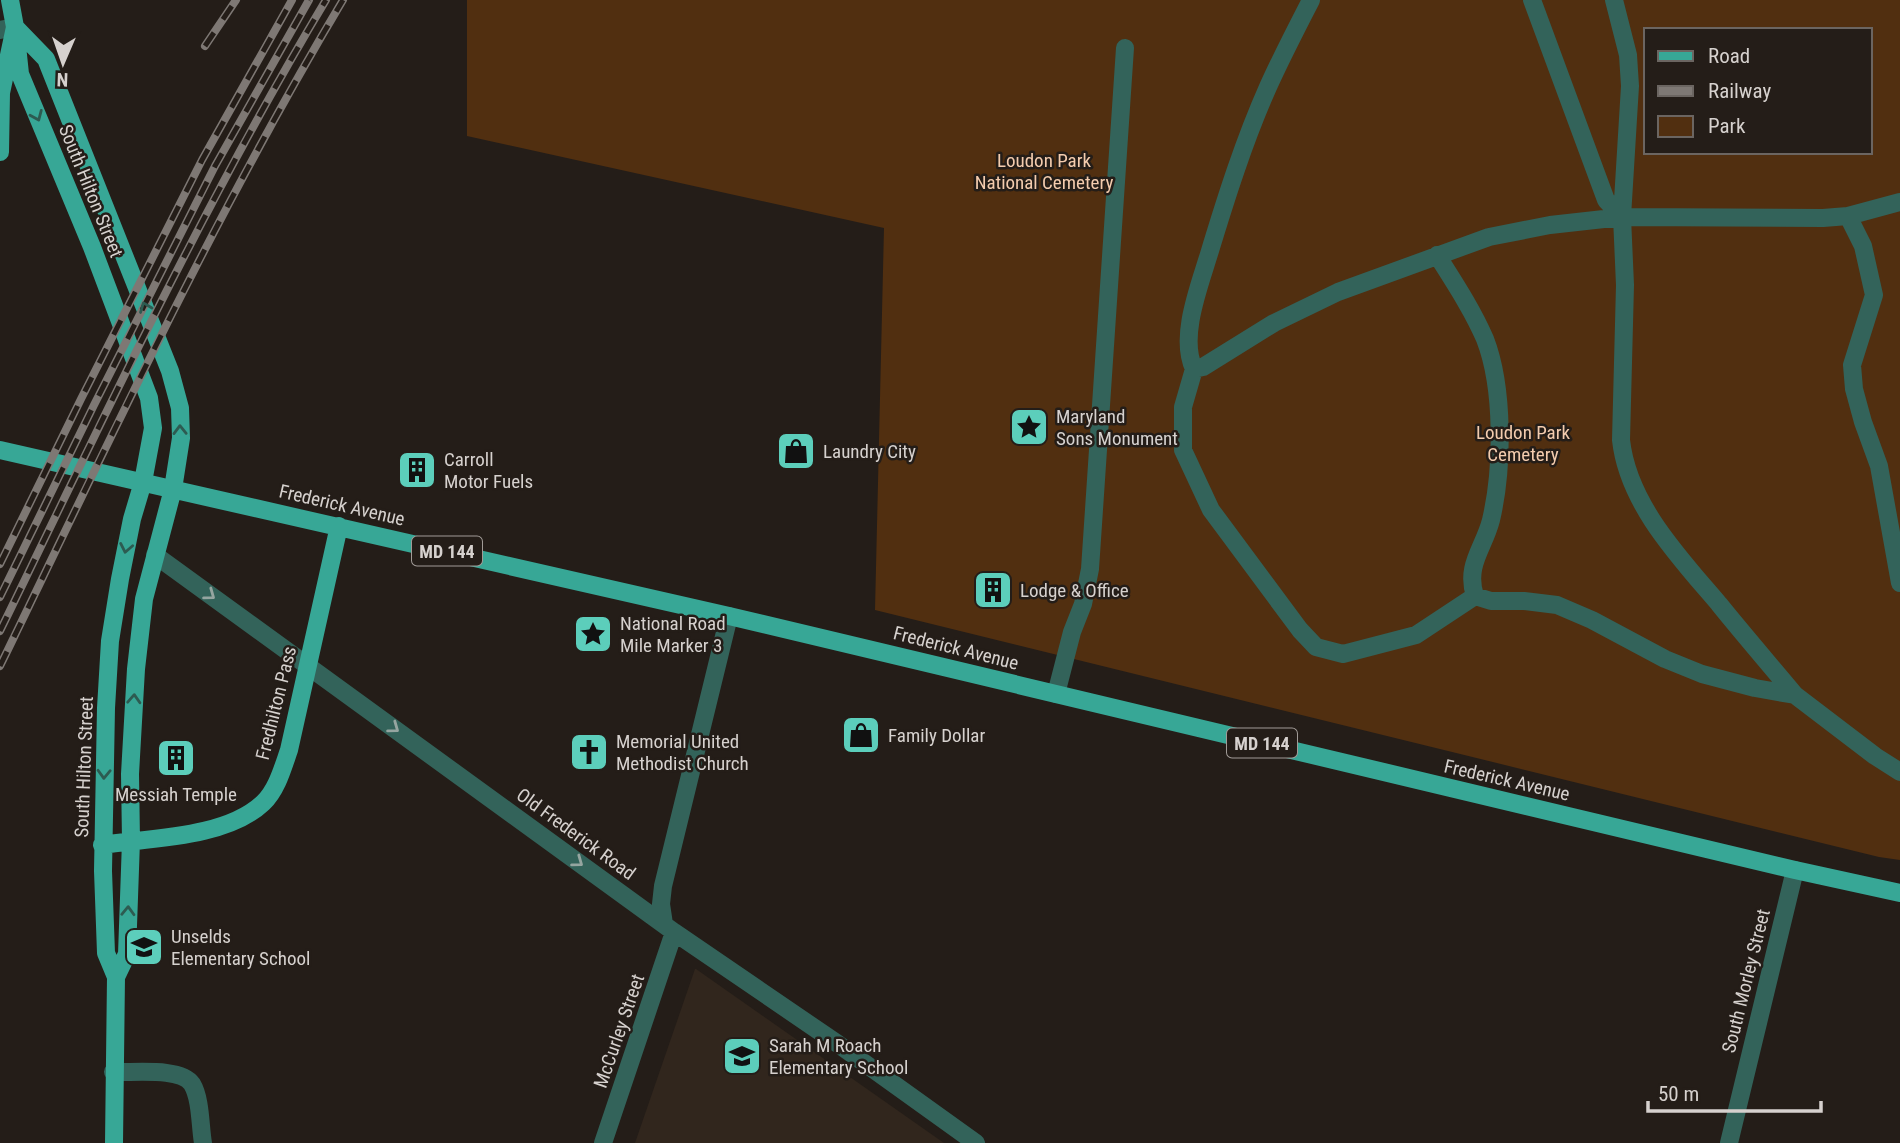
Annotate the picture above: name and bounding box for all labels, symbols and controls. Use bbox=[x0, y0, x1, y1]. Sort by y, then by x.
north arrow bbox=[28, 28, 98, 98]
legend bbox=[1644, 28, 1872, 154]
text: Road bbox=[1708, 44, 1750, 68]
text: N bbox=[56, 68, 69, 91]
text: Railway bbox=[1708, 79, 1771, 103]
one-way arrow bbox=[29, 110, 43, 122]
text: Park bbox=[1708, 114, 1746, 138]
street label: South Hilton Street bbox=[54, 121, 128, 261]
park label: Loudon Park National Cemetery bbox=[975, 149, 1113, 194]
one-way arrow bbox=[140, 302, 154, 314]
place label: Maryland Sons Monument bbox=[1056, 405, 1178, 450]
place icon: Maryland Sons Monument bbox=[1008, 406, 1050, 448]
park label: Loudon Park Cemetery bbox=[1476, 421, 1571, 466]
one-way arrow bbox=[173, 424, 188, 435]
shop icon: Laundry City bbox=[775, 430, 817, 472]
place label: Laundry City bbox=[823, 440, 916, 463]
place label: Carroll Motor Fuels bbox=[444, 448, 533, 493]
building icon: Carroll Motor Fuels bbox=[396, 449, 438, 491]
street label: Frederick Avenue bbox=[277, 479, 407, 531]
road number: MD 144 bbox=[412, 536, 482, 566]
one-way arrow bbox=[119, 542, 134, 554]
building icon: Lodge & Office bbox=[972, 569, 1014, 611]
place label: Lodge & Office bbox=[1020, 579, 1129, 602]
one-way arrow bbox=[202, 586, 215, 599]
place label: National Road Mile Marker 3 bbox=[620, 612, 726, 657]
place icon: National Road Mile Marker 3 bbox=[572, 613, 614, 655]
street label: Frederick Avenue bbox=[891, 621, 1021, 675]
street label: Fredhilton Pass bbox=[251, 644, 301, 762]
one-way arrow bbox=[126, 694, 141, 705]
street label: South Hilton Street bbox=[70, 696, 98, 838]
shop icon: Family Dollar bbox=[840, 714, 882, 756]
one-way arrow bbox=[386, 720, 399, 732]
place label: Family Dollar bbox=[888, 724, 985, 747]
road number: MD 144 bbox=[1227, 728, 1297, 758]
place label: Memorial United Methodist Church bbox=[616, 730, 749, 775]
church icon: Memorial United Methodist Church bbox=[568, 731, 610, 773]
building icon: Messiah Temple bbox=[155, 737, 197, 779]
street label: Frederick Avenue bbox=[1442, 754, 1572, 806]
one-way arrow bbox=[96, 769, 111, 780]
place label: Messiah Temple bbox=[115, 783, 237, 806]
street label: Old Frederick Road bbox=[512, 783, 640, 885]
one-way arrow bbox=[570, 854, 583, 866]
one-way arrow bbox=[120, 905, 136, 916]
street label: South Morley Street bbox=[1717, 907, 1775, 1055]
place label: Unselds Elementary School bbox=[171, 925, 310, 970]
school or university icon: Unselds Elementary School bbox=[123, 926, 165, 968]
street label: McCurley Street bbox=[589, 971, 649, 1091]
place label: Sarah M Roach Elementary School bbox=[769, 1034, 908, 1079]
school or university icon: Sarah M Roach Elementary School bbox=[721, 1035, 763, 1077]
scale bar bbox=[1648, 1070, 1821, 1114]
text: 50 m bbox=[1658, 1082, 1699, 1106]

